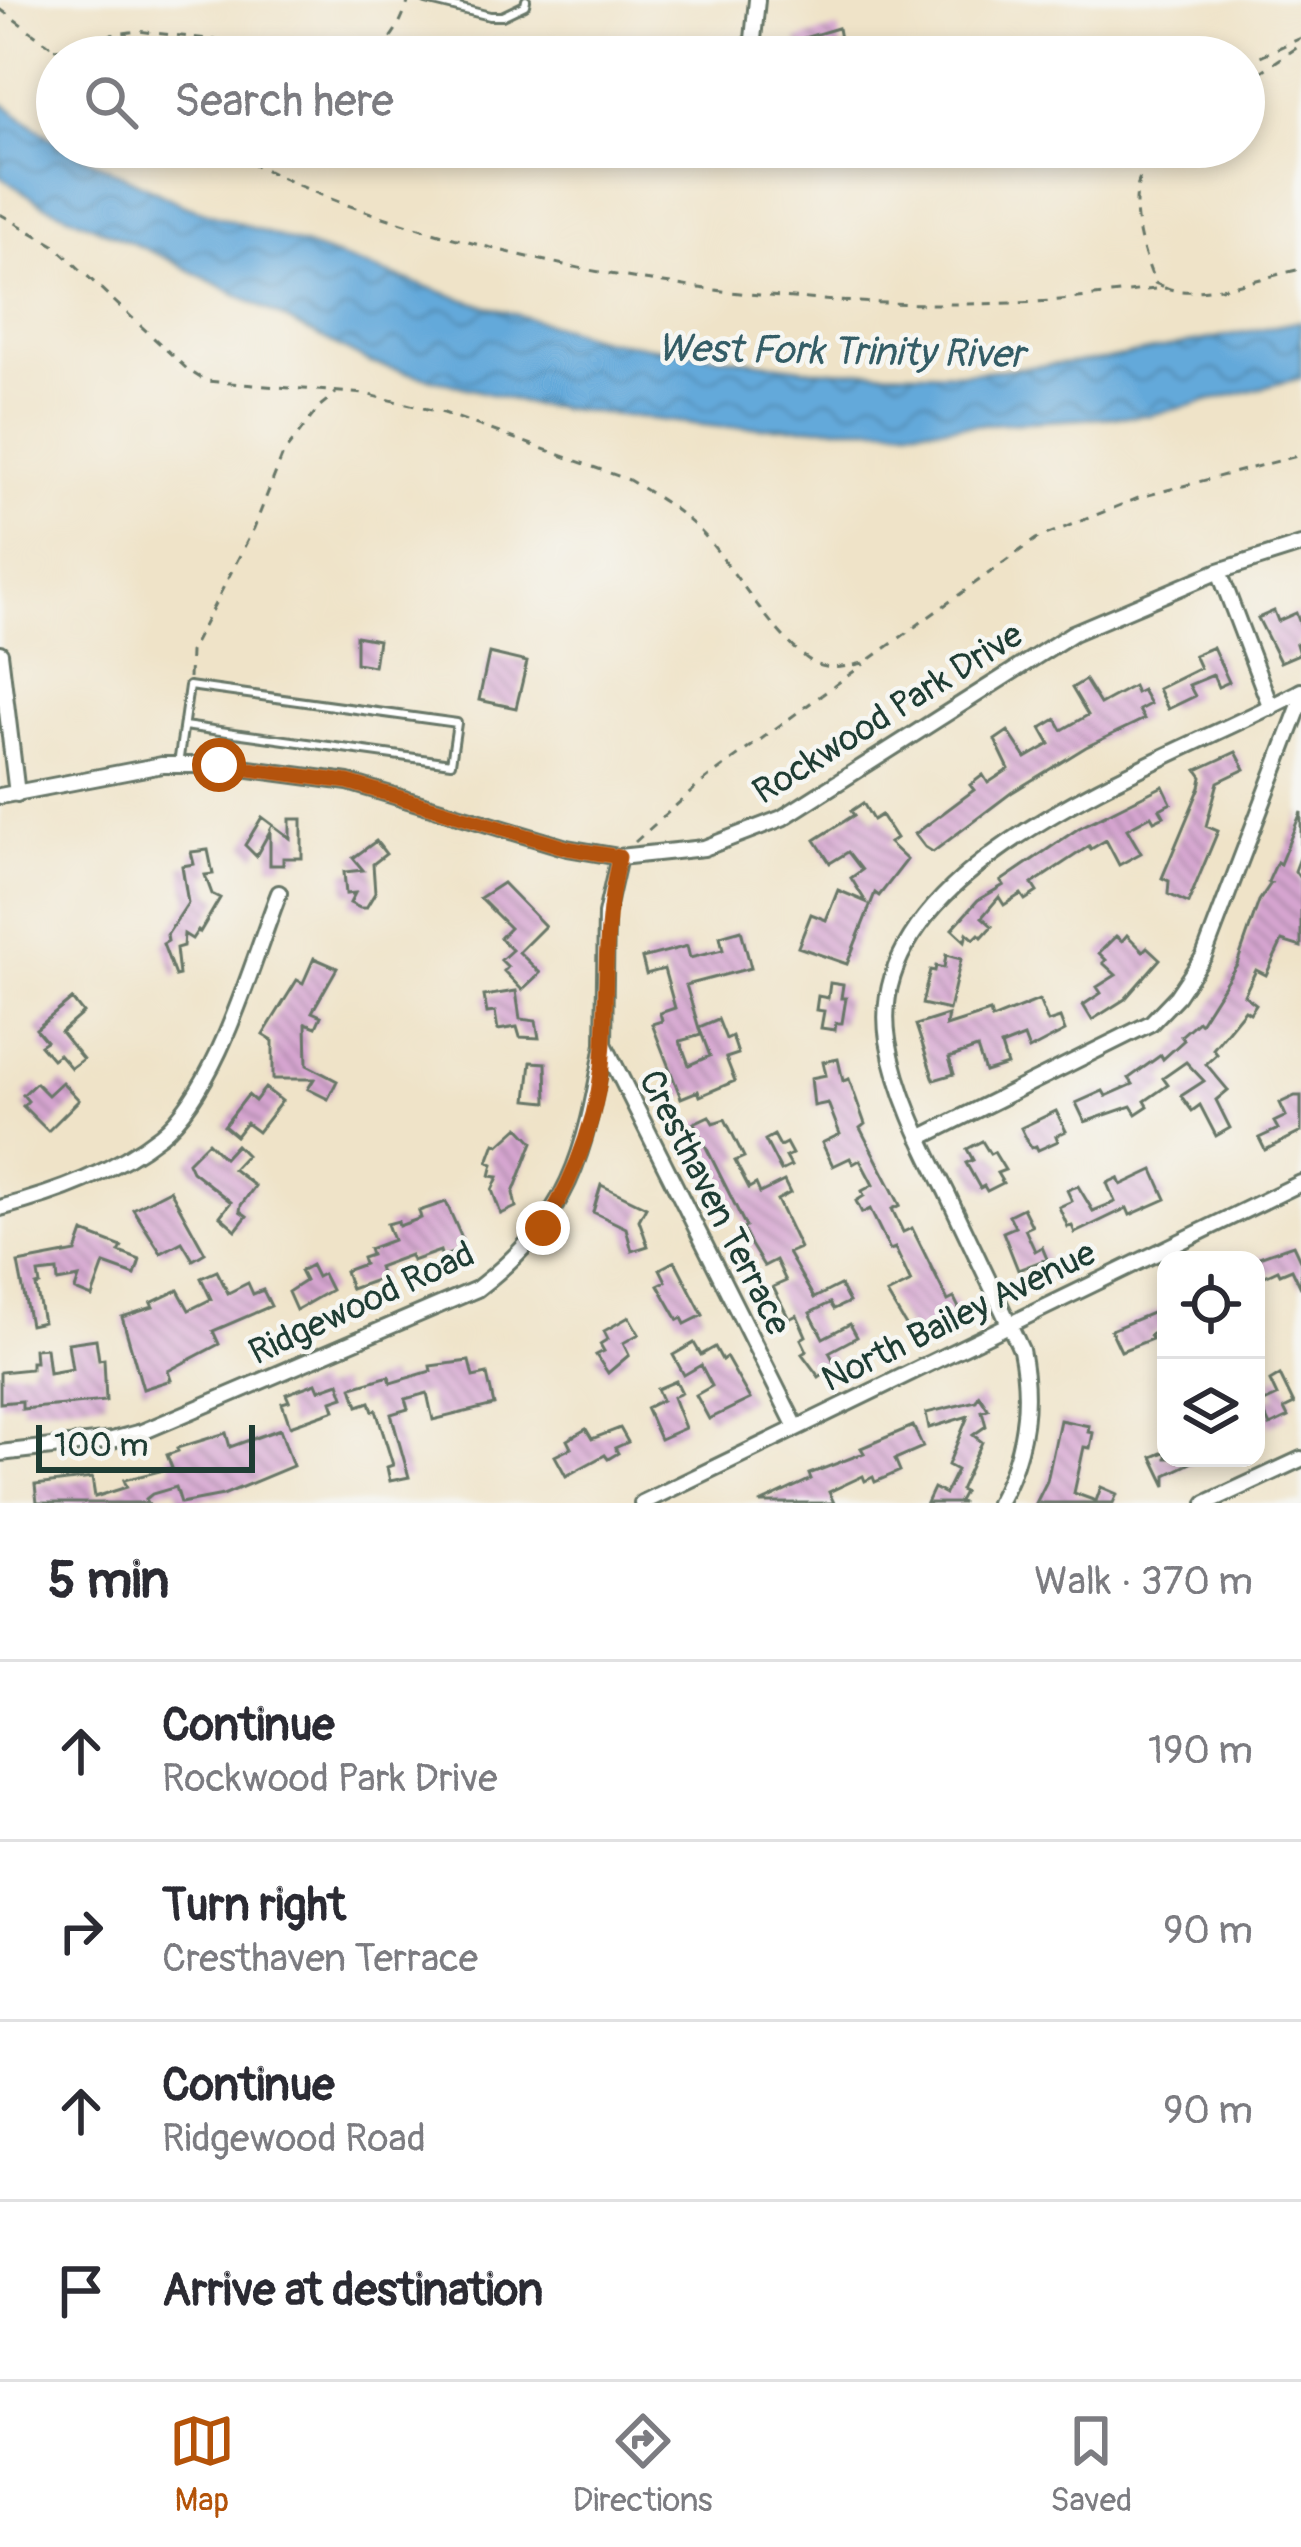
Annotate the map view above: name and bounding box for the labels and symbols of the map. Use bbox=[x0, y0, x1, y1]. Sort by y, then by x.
water label: West Fork Trinity River bbox=[657, 324, 1030, 379]
street label: Rockwood Park Drive bbox=[745, 612, 1031, 814]
route start bbox=[192, 738, 246, 792]
street label: Cresthaven Terrace bbox=[628, 1062, 801, 1343]
route end bbox=[516, 1201, 570, 1255]
street label: North Bailey Avenue bbox=[814, 1230, 1103, 1402]
street label: Ridgewood Road bbox=[242, 1232, 481, 1375]
scale bar bbox=[36, 1419, 255, 1472]

